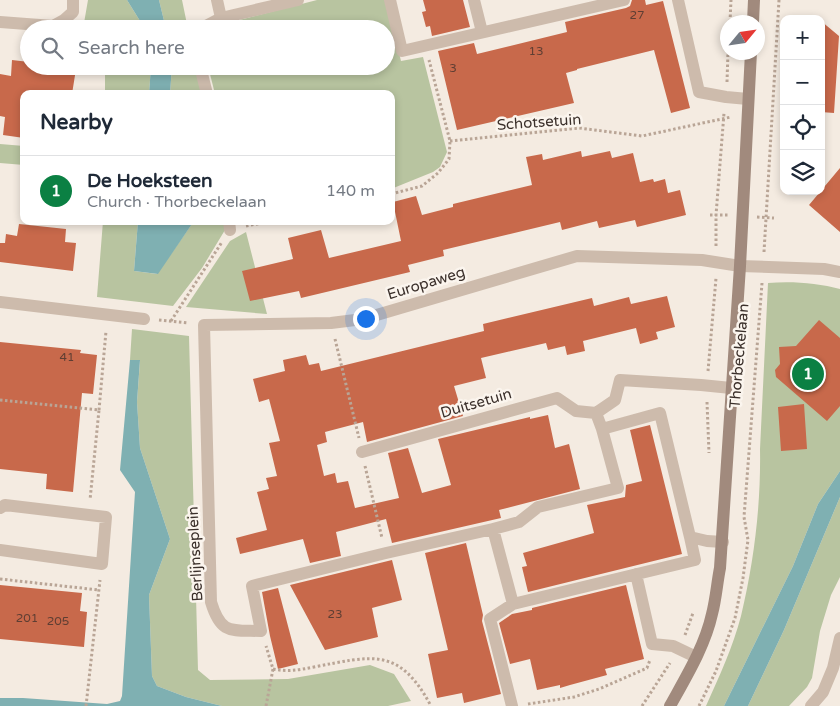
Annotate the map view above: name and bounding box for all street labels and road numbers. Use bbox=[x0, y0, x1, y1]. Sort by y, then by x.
street label: Schotsetuin bbox=[496, 110, 582, 134]
street label: Europaweg bbox=[385, 263, 467, 303]
street label: Thorbeckelaan bbox=[725, 303, 753, 409]
street label: Duitsetuin bbox=[438, 384, 514, 422]
street label: Berlijnseplein bbox=[184, 506, 206, 602]

